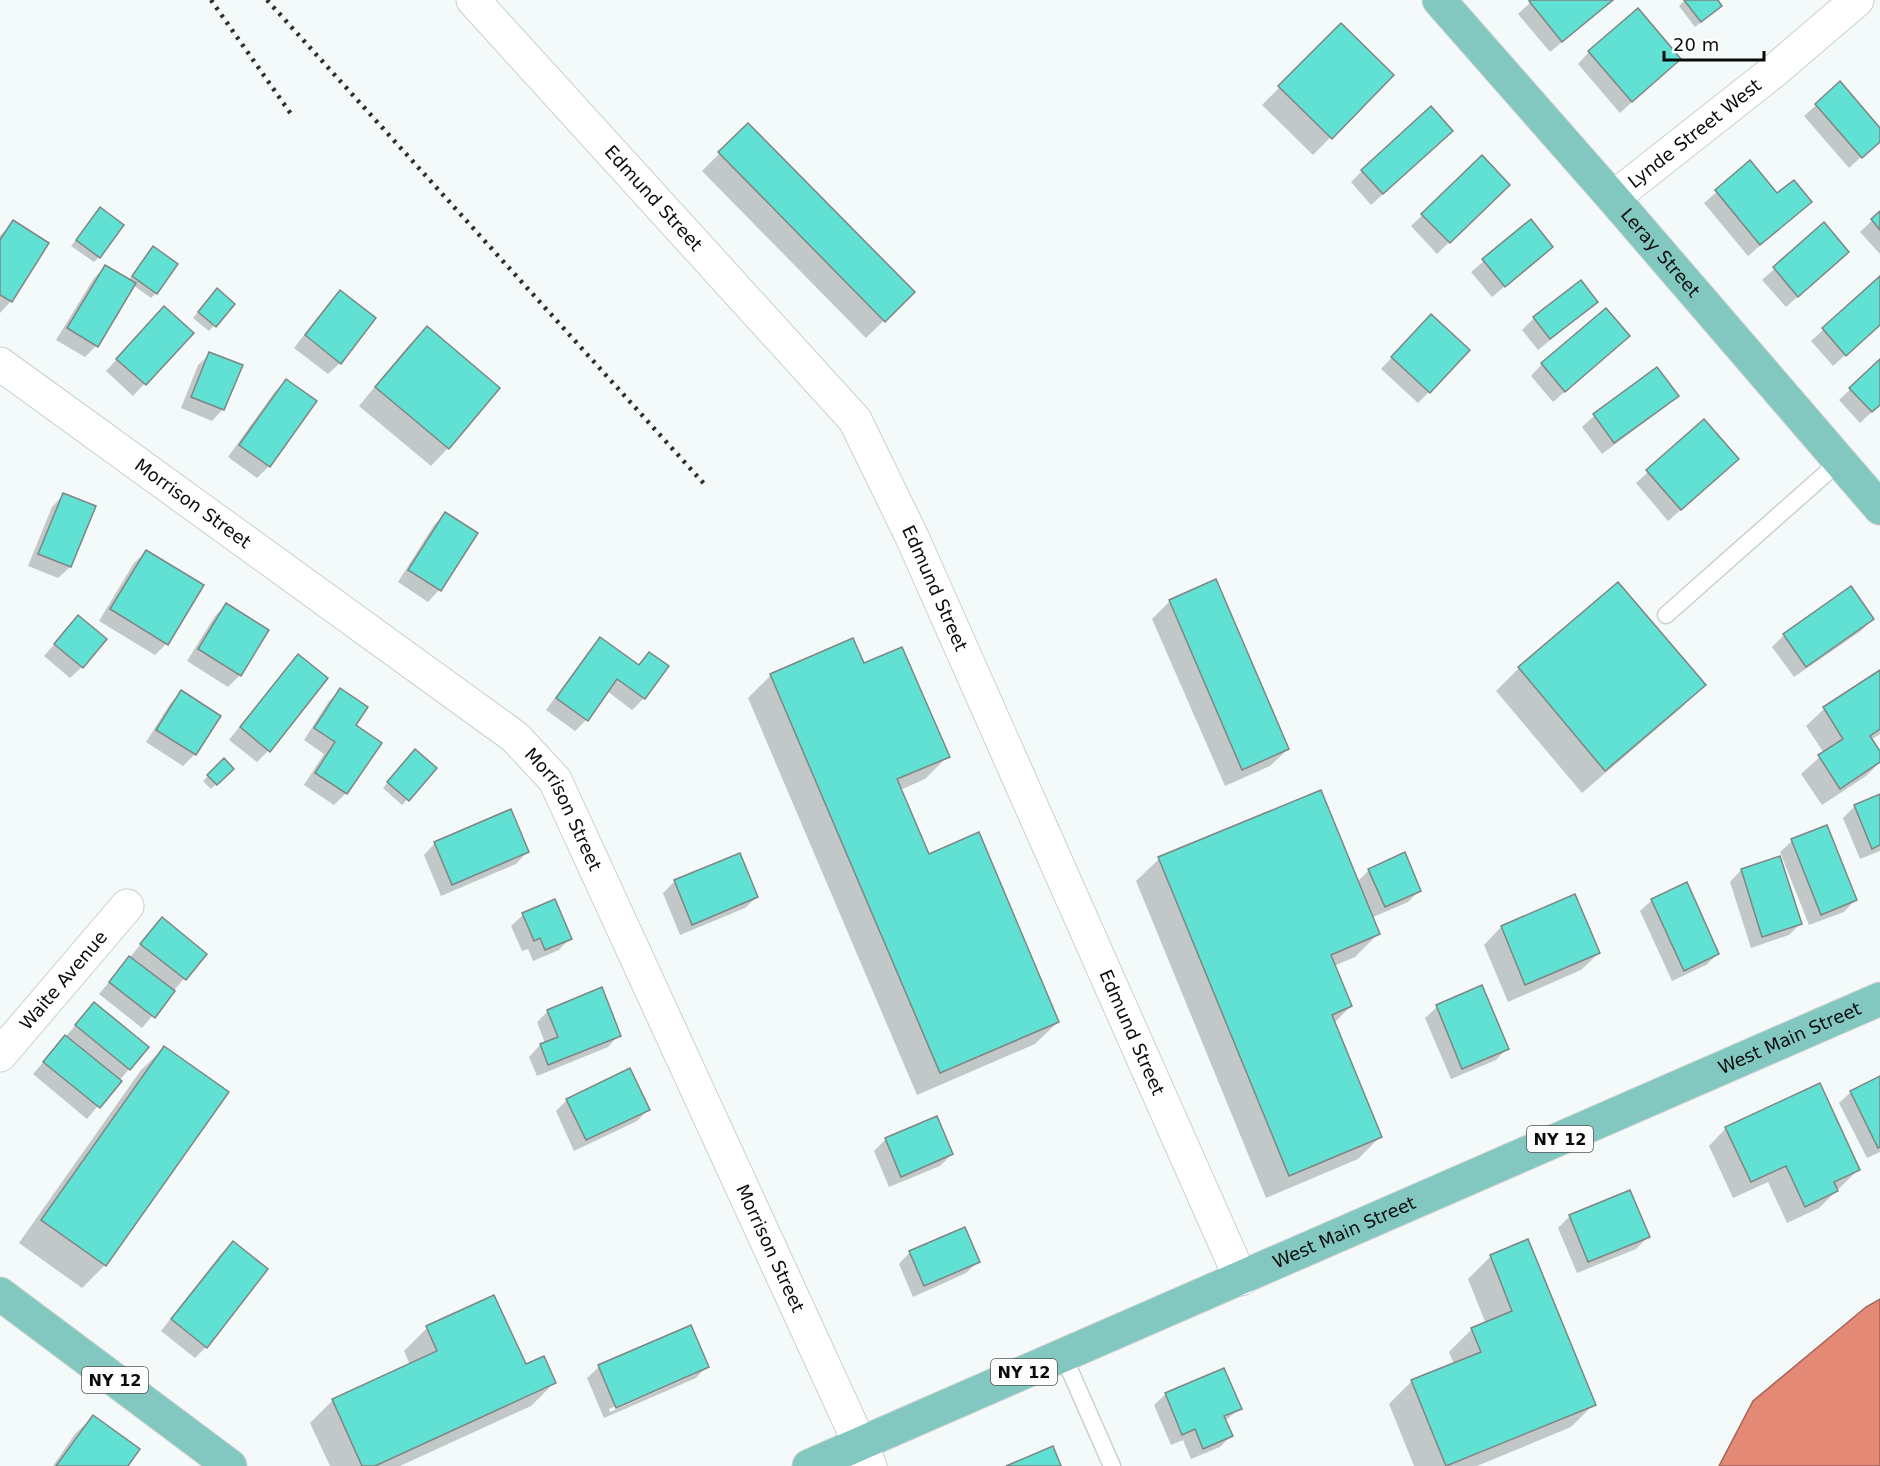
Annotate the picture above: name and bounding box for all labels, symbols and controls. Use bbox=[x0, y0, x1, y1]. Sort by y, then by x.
scale bar bbox=[1664, 24, 1764, 62]
text: 20 m bbox=[1673, 34, 1719, 55]
street label: Lynde Street West bbox=[1624, 74, 1765, 192]
street label: Edmund Street bbox=[600, 141, 707, 255]
street label: Leray Street bbox=[1617, 204, 1705, 301]
street label: Morrison Street bbox=[131, 454, 255, 552]
street label: Edmund Street bbox=[898, 522, 972, 654]
street label: Morrison Street bbox=[521, 743, 606, 874]
street label: Waite Avenue bbox=[15, 926, 111, 1034]
street label: Edmund Street bbox=[1095, 966, 1169, 1098]
street label: West Main Street bbox=[1715, 998, 1864, 1078]
road number: NY 12 bbox=[1527, 1126, 1593, 1152]
street label: Morrison Street bbox=[732, 1181, 809, 1315]
street label: West Main Street bbox=[1270, 1192, 1419, 1272]
road number: NY 12 bbox=[991, 1359, 1057, 1385]
road number: NY 12 bbox=[82, 1367, 148, 1393]

